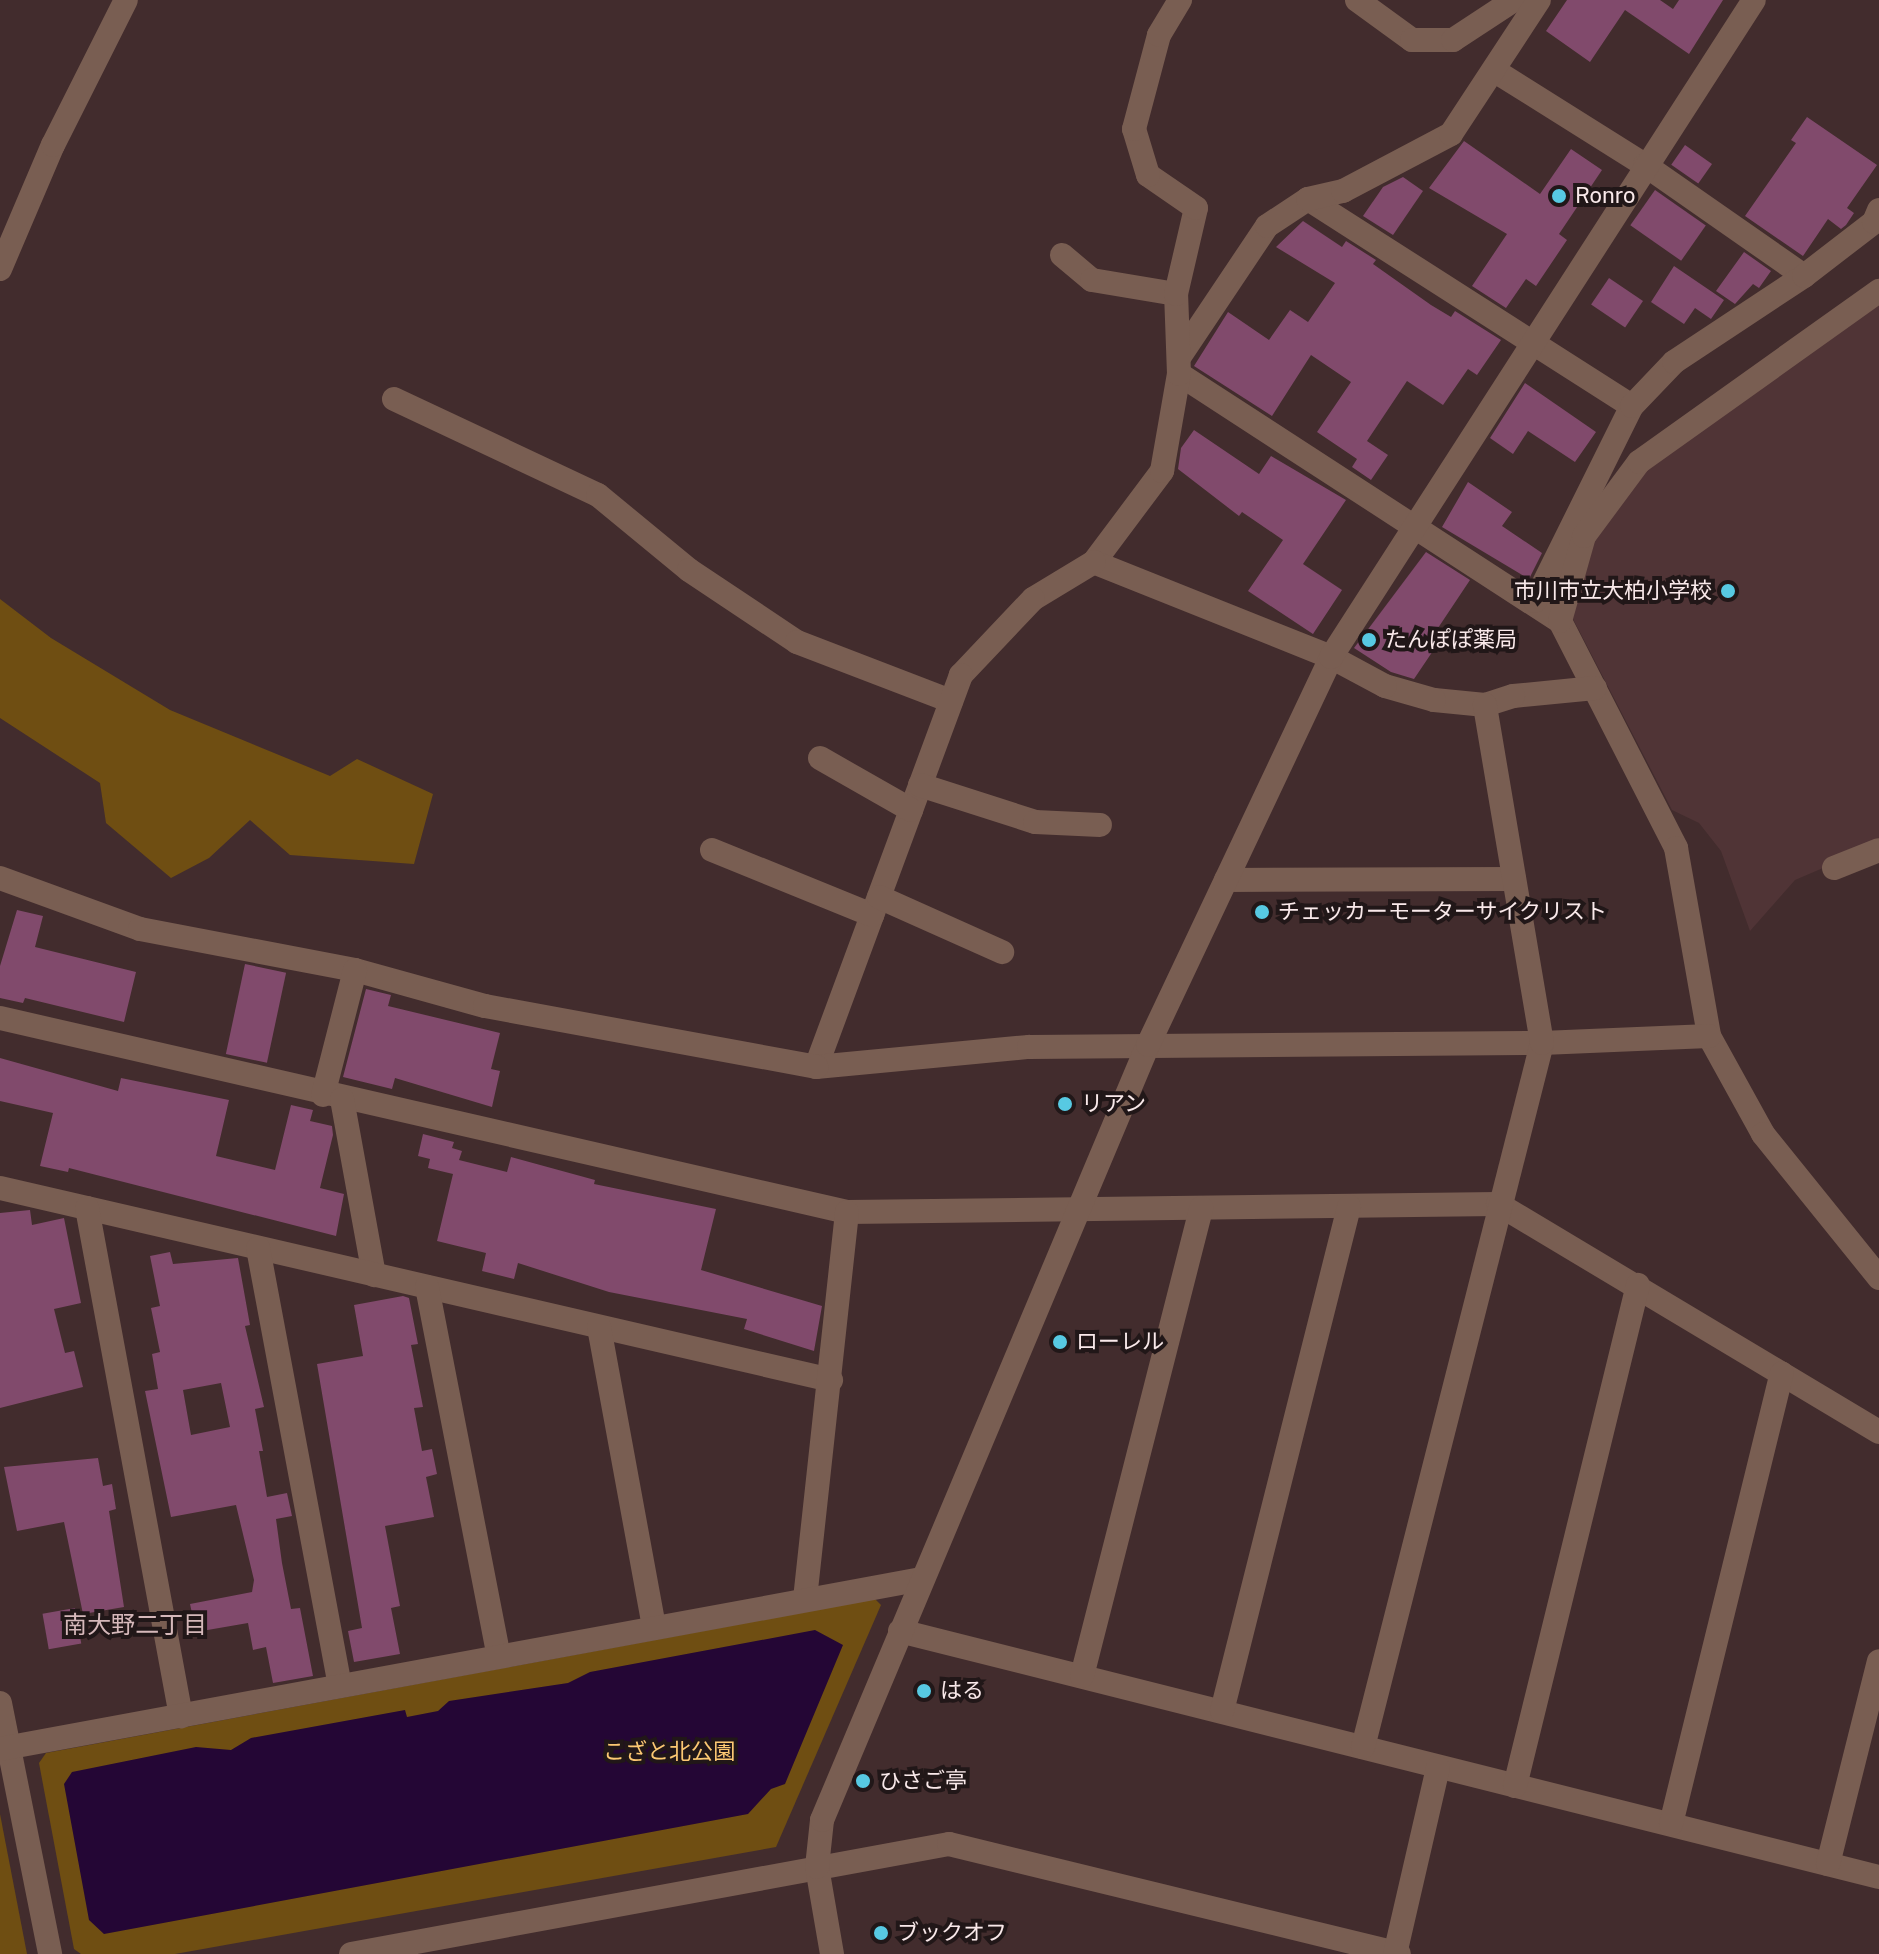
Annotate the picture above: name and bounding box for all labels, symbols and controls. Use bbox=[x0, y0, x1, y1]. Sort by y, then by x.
place label: Ronro bbox=[1575, 183, 1636, 209]
marker: Ronro bbox=[1550, 187, 1568, 205]
place label: 市川市立大柏小学校 bbox=[1514, 578, 1712, 604]
marker: 市川市立大柏小学校 bbox=[1719, 582, 1737, 600]
place label: たんぽぽ薬局 bbox=[1385, 627, 1517, 653]
marker: たんぽぽ薬局 bbox=[1360, 631, 1378, 649]
place label: チェッカーモーターサイクリスト bbox=[1278, 899, 1608, 925]
marker: チェッカーモーターサイクリスト bbox=[1253, 903, 1271, 921]
place label: リアン bbox=[1081, 1091, 1147, 1117]
marker: リアン bbox=[1056, 1095, 1074, 1113]
place label: ローレル bbox=[1076, 1329, 1164, 1355]
marker: ローレル bbox=[1051, 1333, 1069, 1351]
district label: 南大野二丁目 bbox=[63, 1611, 207, 1639]
place label: はる bbox=[940, 1678, 984, 1704]
marker: はる bbox=[915, 1682, 933, 1700]
park label: こざと北公園 bbox=[603, 1739, 735, 1765]
place label: ひさご亭 bbox=[879, 1768, 967, 1794]
marker: ひさご亭 bbox=[854, 1772, 872, 1790]
place label: ブックオフ bbox=[897, 1920, 1007, 1946]
marker: ブックオフ bbox=[872, 1924, 890, 1942]

